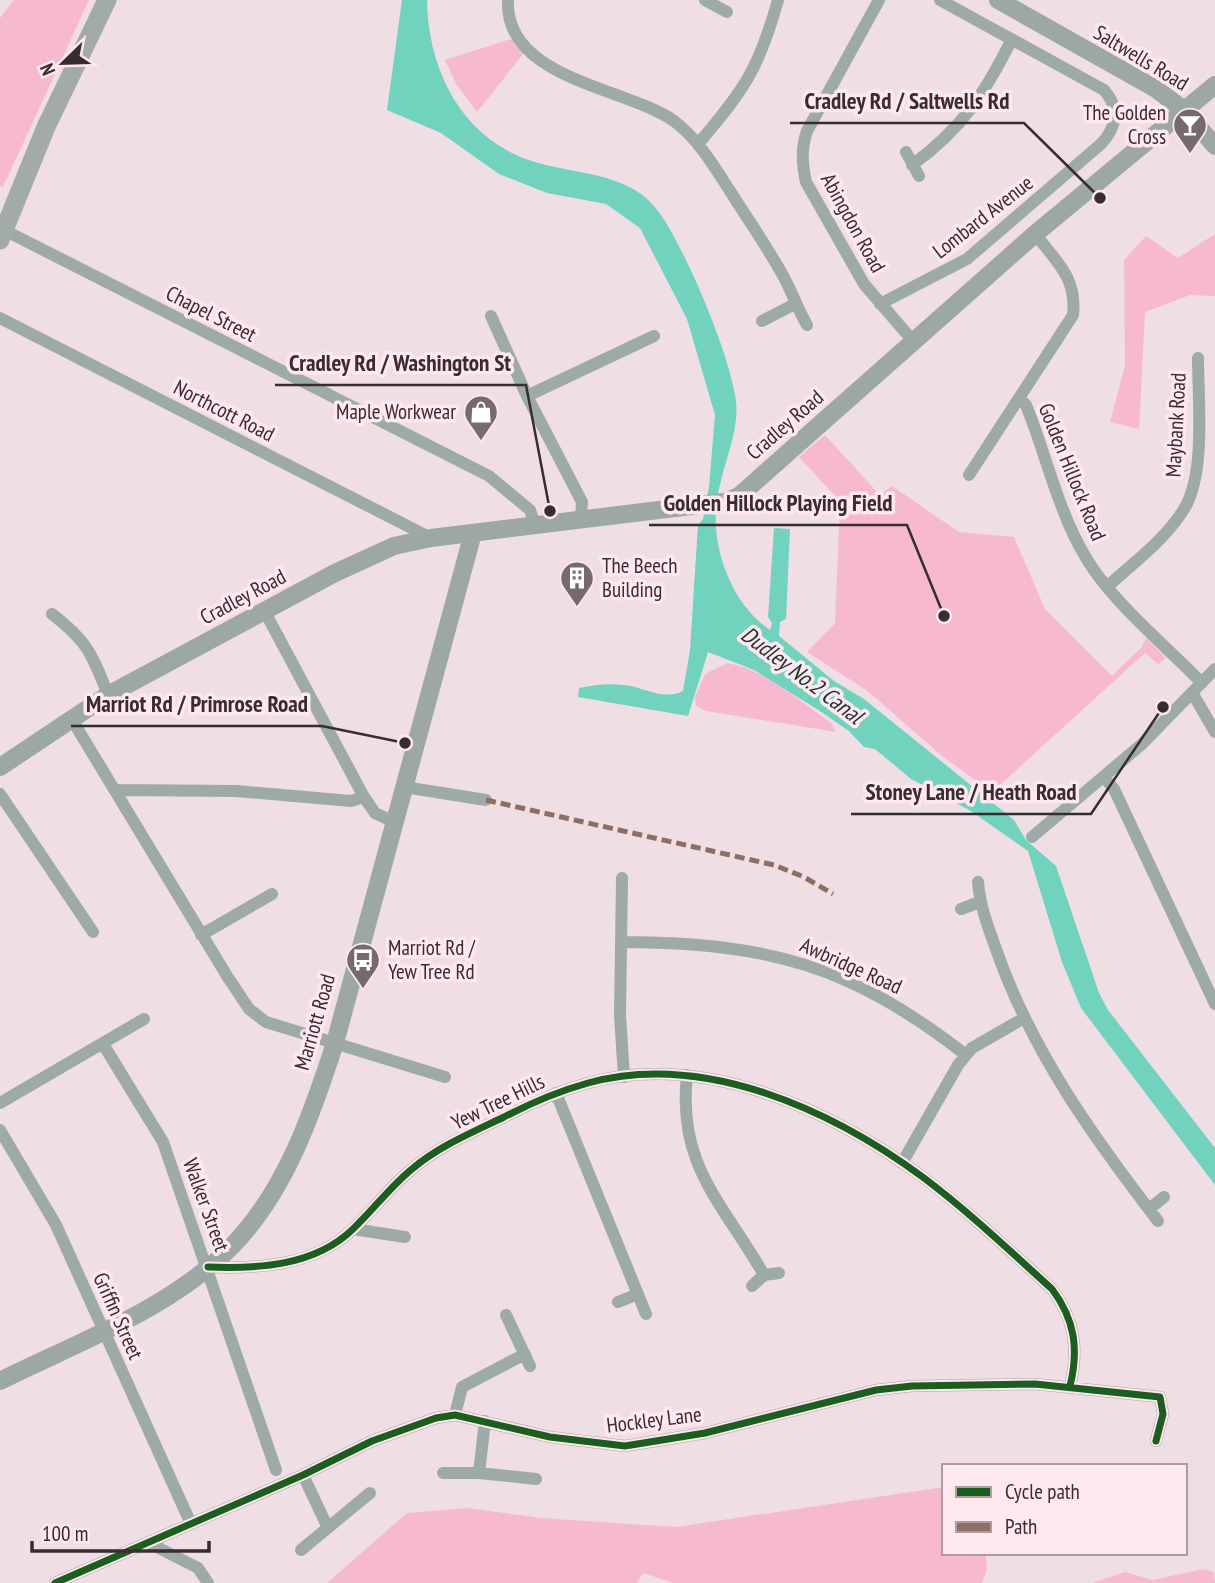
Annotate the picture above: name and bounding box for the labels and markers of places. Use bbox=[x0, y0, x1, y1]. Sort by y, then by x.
callout: Cradley Rd / Saltwells Rd bbox=[790, 79, 1024, 123]
place label: The Golden Cross bbox=[1083, 99, 1166, 150]
bar icon: The Golden Cross bbox=[1171, 106, 1209, 155]
callout: Cradley Rd / Washington St bbox=[275, 341, 526, 385]
shop icon: Maple Workwear bbox=[462, 393, 500, 442]
place label: Maple Workwear bbox=[336, 398, 456, 425]
callout: Golden Hillock Playing Field bbox=[649, 481, 907, 525]
place label: The Beech Building bbox=[602, 552, 677, 603]
building icon: The Beech Building bbox=[558, 559, 596, 608]
callout: Marriot Rd / Primrose Road bbox=[71, 682, 322, 726]
callout: Stoney Lane / Heath Road bbox=[851, 770, 1091, 814]
place label: Marriot Rd / Yew Tree Rd bbox=[388, 934, 476, 985]
bus stop icon: Marriot Rd / Yew Tree Rd bbox=[344, 941, 382, 990]

